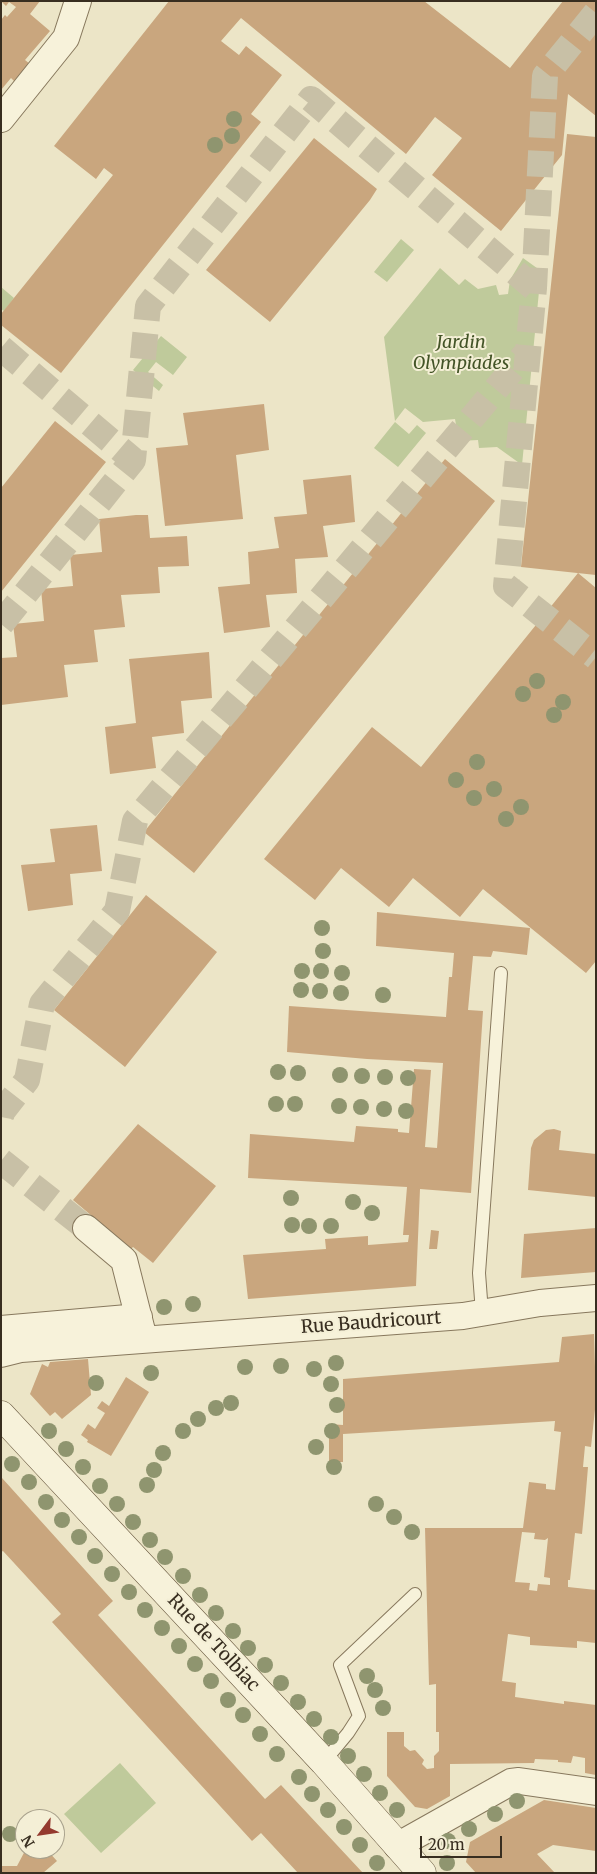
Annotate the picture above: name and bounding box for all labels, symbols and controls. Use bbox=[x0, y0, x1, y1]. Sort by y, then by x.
park label: Jardin Olympiades bbox=[413, 332, 509, 374]
street label: Rue Baudricourt bbox=[300, 1307, 442, 1339]
street label: Rue de Tolbiac bbox=[163, 1590, 263, 1696]
north arrow bbox=[15, 1809, 65, 1859]
scale bar bbox=[422, 1826, 504, 1858]
text: N bbox=[17, 1832, 39, 1851]
text: 20 m bbox=[428, 1835, 465, 1854]

